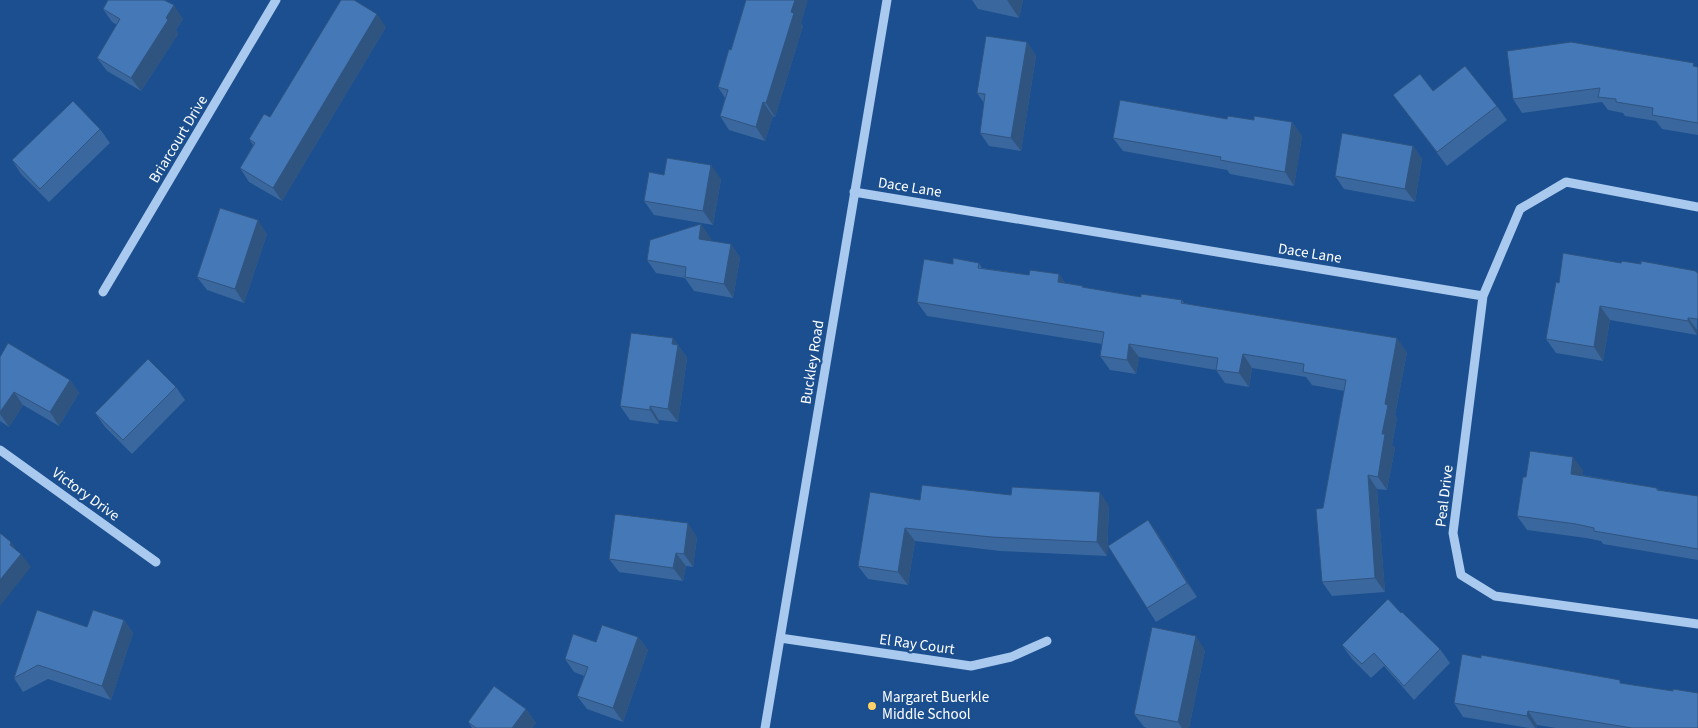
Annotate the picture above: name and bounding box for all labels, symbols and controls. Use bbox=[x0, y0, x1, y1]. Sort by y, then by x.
street label: Briarcourt Drive bbox=[144, 91, 213, 187]
street label: Dace Lane bbox=[877, 172, 943, 203]
street label: Dace Lane bbox=[1277, 238, 1343, 269]
street label: Buckley Road bbox=[795, 319, 829, 406]
street label: Victory Drive bbox=[47, 463, 124, 526]
street label: Peal Drive bbox=[1430, 464, 1459, 528]
street label: El Ray Court bbox=[878, 629, 956, 660]
place label: Margaret Buerkle Middle School bbox=[882, 687, 989, 725]
marker: Margaret Buerkle Middle School bbox=[866, 700, 878, 712]

